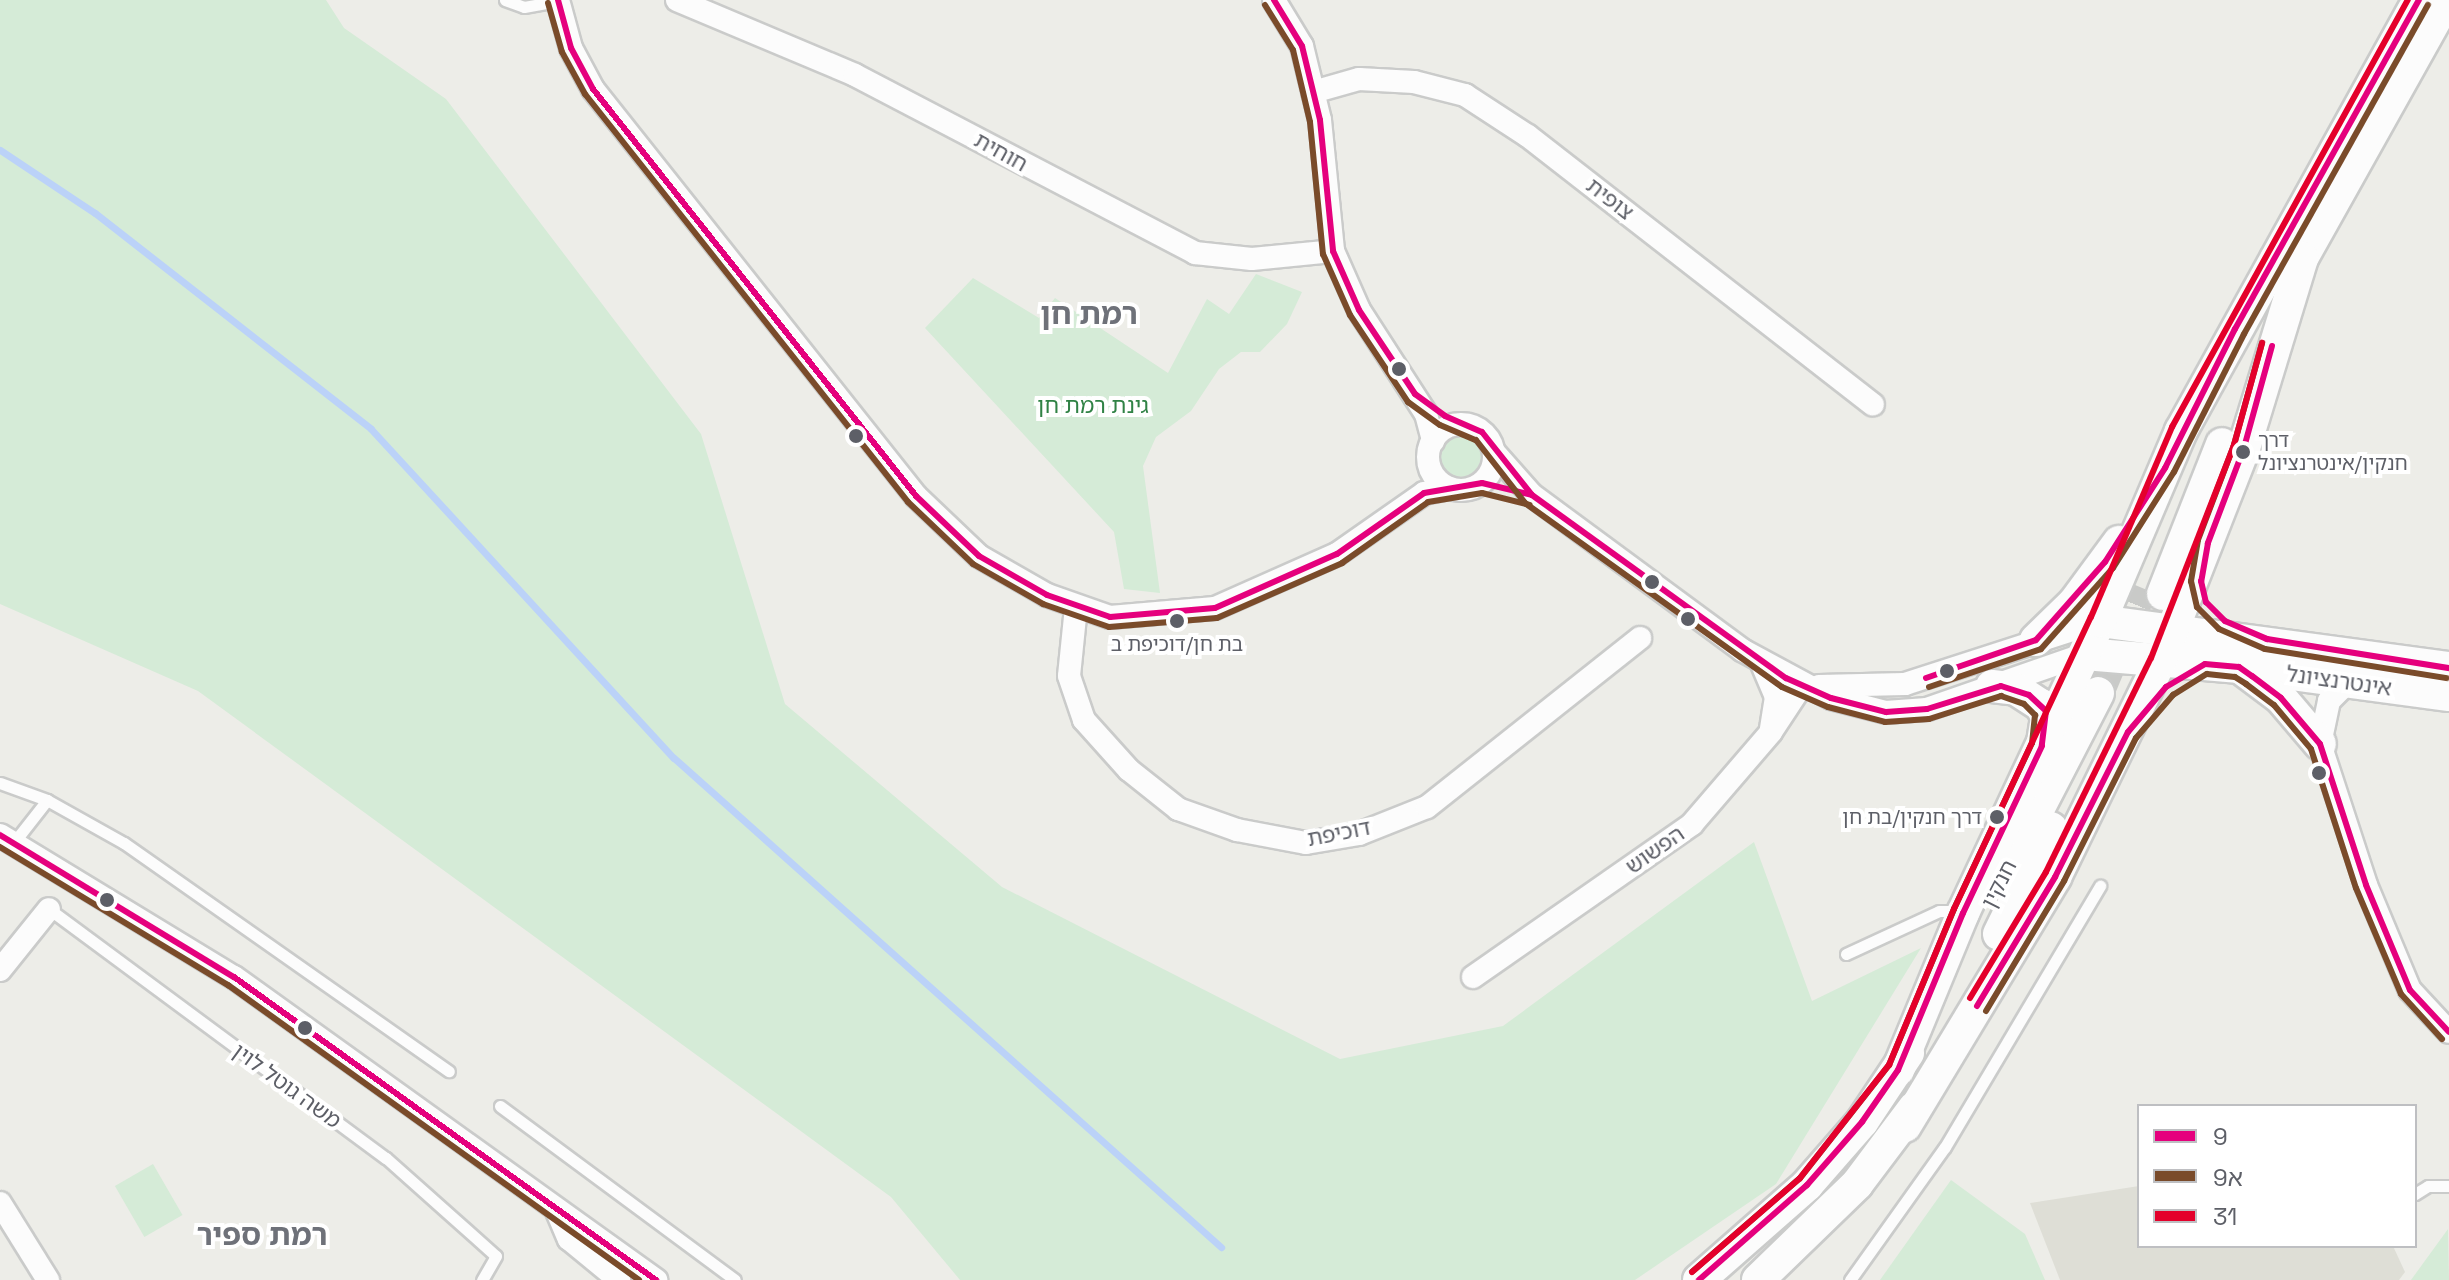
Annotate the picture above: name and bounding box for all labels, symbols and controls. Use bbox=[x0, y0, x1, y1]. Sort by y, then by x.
street label: חוחית bbox=[970, 127, 1032, 177]
street label: צופית bbox=[1581, 172, 1639, 226]
district label: רמת חן bbox=[1040, 296, 1138, 332]
unlabelled marker bbox=[1391, 361, 1407, 377]
park label: גינת רמת חן bbox=[1037, 393, 1149, 419]
unlabelled marker bbox=[848, 428, 864, 444]
place label: דרך חנקין/אינטרנציונל bbox=[2258, 428, 2408, 475]
marker: דרך חנקין/אינטרנציונל bbox=[2235, 444, 2251, 460]
unlabelled marker bbox=[1644, 574, 1660, 590]
unlabelled marker bbox=[1680, 611, 1696, 627]
marker: בת חן/דוכיפת ב bbox=[1169, 613, 1185, 629]
place label: בת חן/דוכיפת ב bbox=[1111, 632, 1243, 656]
street label: אינטרנציונל bbox=[2285, 661, 2393, 701]
unlabelled marker bbox=[1939, 663, 1955, 679]
unlabelled marker bbox=[2311, 765, 2327, 781]
place label: דרך חנקין/בת חן bbox=[1842, 805, 1982, 829]
marker: דרך חנקין/בת חן bbox=[1989, 809, 2005, 825]
street label: דוכיפת bbox=[1305, 814, 1373, 852]
street label: הפשוש bbox=[1621, 820, 1689, 880]
street label: חנקין bbox=[1976, 856, 2022, 912]
unlabelled marker bbox=[99, 892, 115, 908]
unlabelled marker bbox=[297, 1020, 313, 1036]
street label: משה גוטל לוין bbox=[228, 1038, 346, 1134]
legend bbox=[2137, 1104, 2417, 1248]
text: 9 bbox=[2213, 1121, 2228, 1152]
text: 9א bbox=[2213, 1162, 2243, 1193]
text: 31 bbox=[2213, 1201, 2237, 1232]
district label: רמת ספיר bbox=[197, 1217, 327, 1253]

